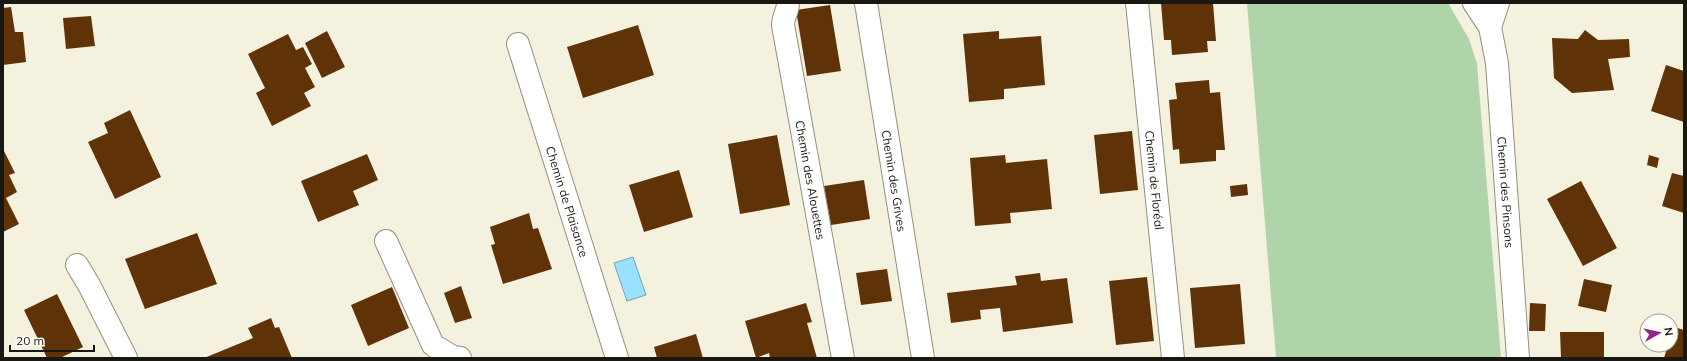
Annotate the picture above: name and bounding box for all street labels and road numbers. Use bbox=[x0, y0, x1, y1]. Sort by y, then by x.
street label: Chemin des Alouettes bbox=[793, 119, 829, 241]
street label: Chemin des Grives bbox=[879, 129, 910, 233]
street label: Chemin de Floréal bbox=[1142, 130, 1167, 230]
street label: Chemin des Pinsons bbox=[1495, 136, 1518, 248]
street label: Chemin de Plaisance bbox=[543, 144, 592, 259]

